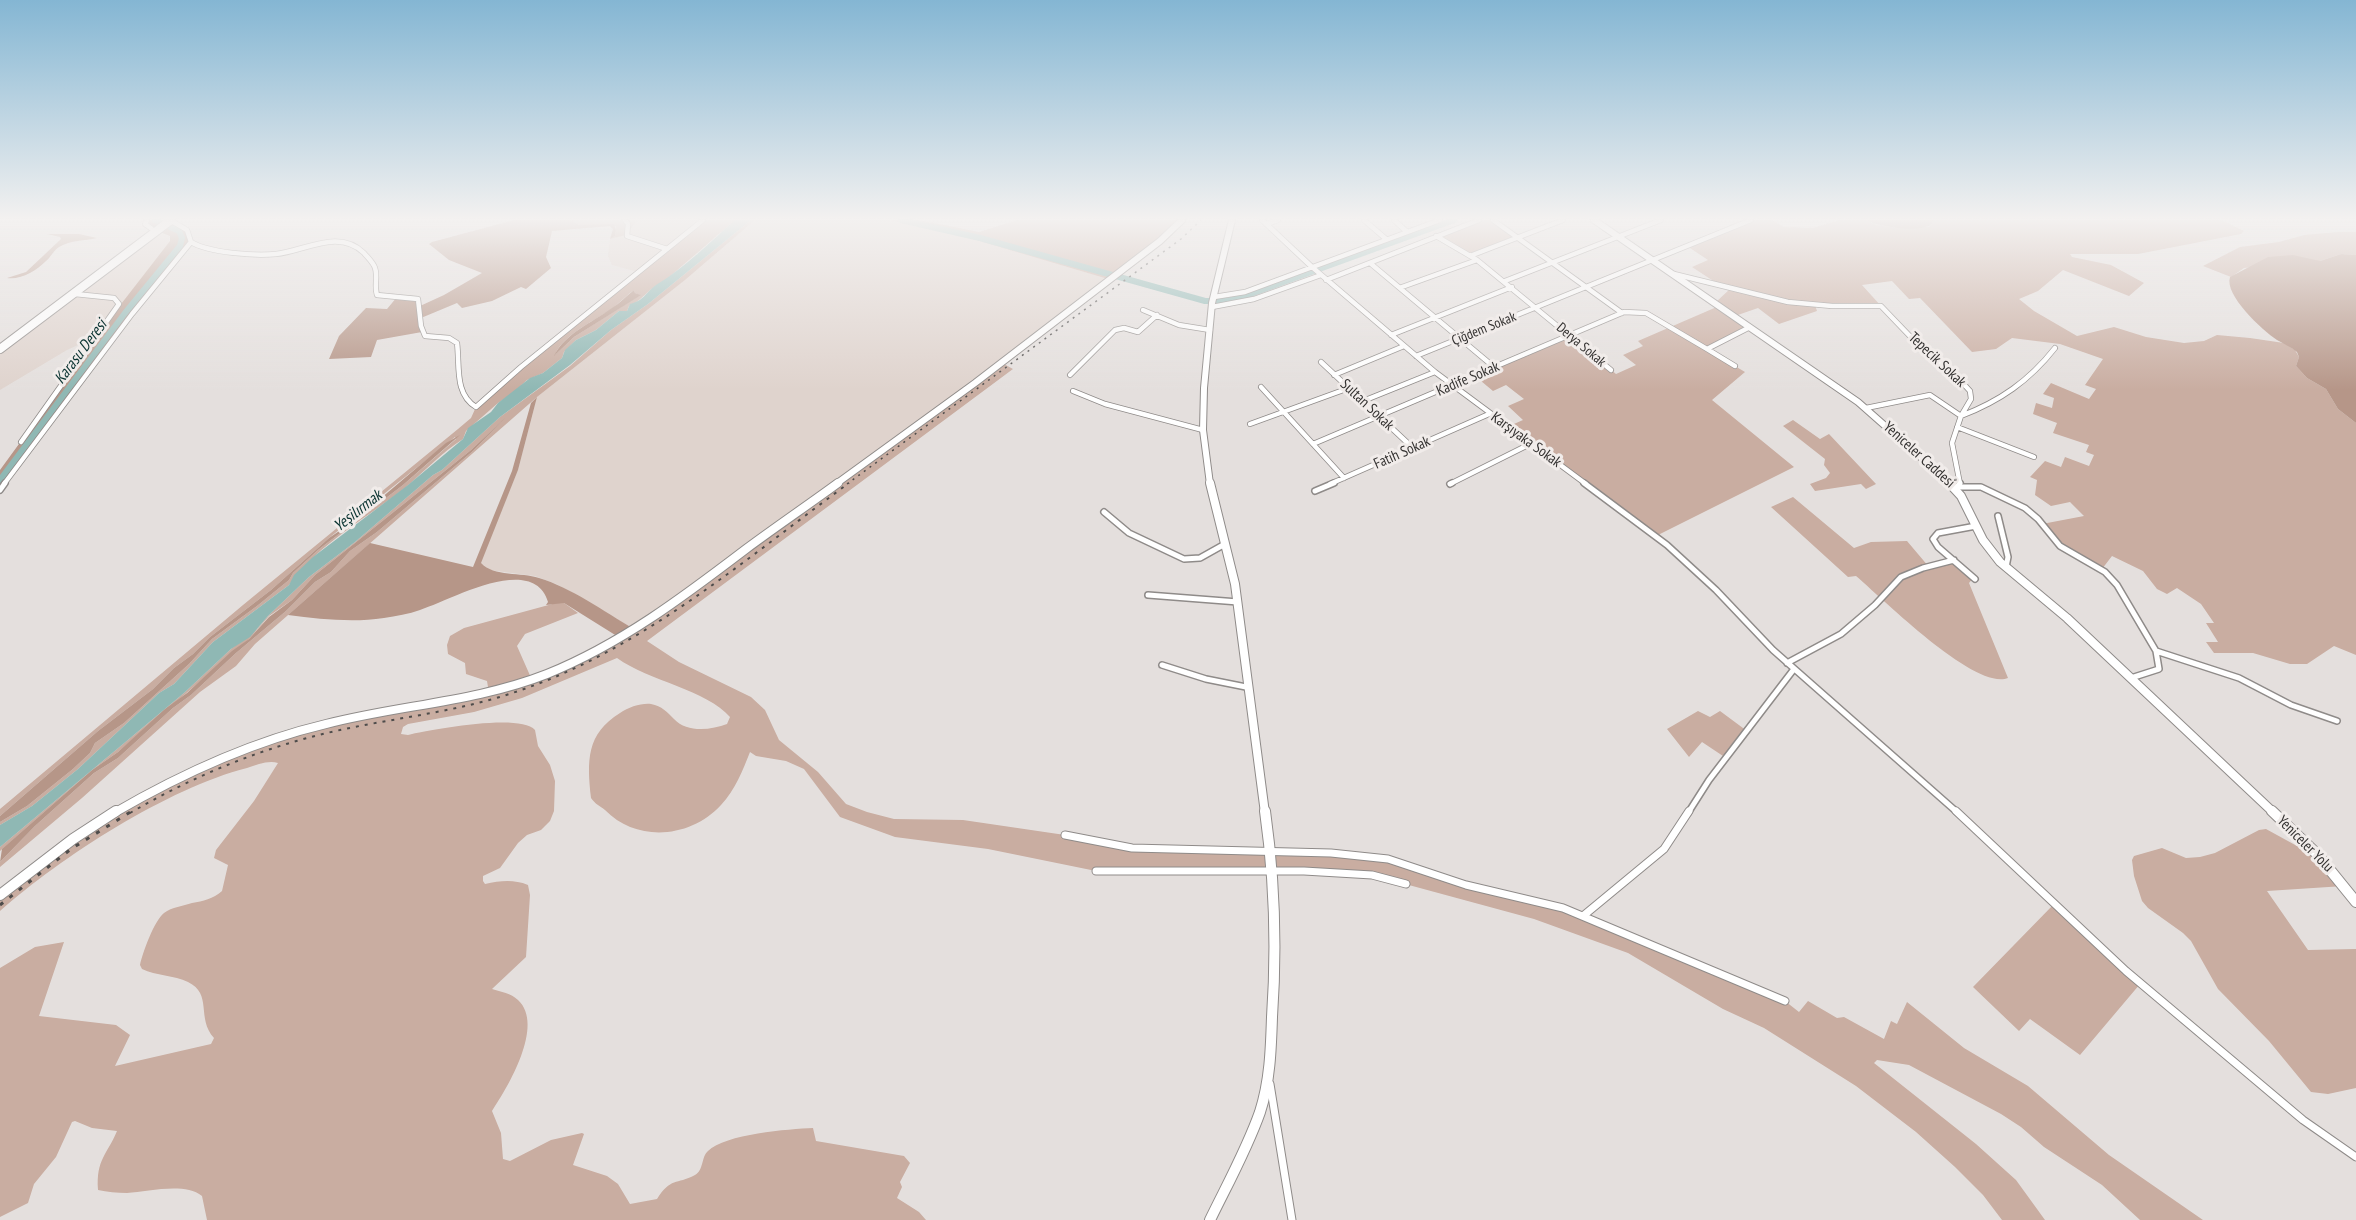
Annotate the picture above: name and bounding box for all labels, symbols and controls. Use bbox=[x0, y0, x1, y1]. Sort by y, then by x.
street label: Çiğdem Sokak bbox=[1449, 308, 1519, 350]
water label: Karasu Deresi bbox=[51, 316, 111, 388]
street label: Derya Sokak bbox=[1553, 320, 1609, 370]
street label: Tepecik Sokak bbox=[1905, 329, 1969, 391]
street label: Kadife Sokak bbox=[1434, 358, 1502, 400]
street label: Sultan Sokak bbox=[1336, 376, 1398, 434]
street label: Karşıyaka Sokak bbox=[1487, 408, 1565, 472]
street label: Yeniceler Caddesi bbox=[1879, 418, 1959, 492]
street label: Fatih Sokak bbox=[1371, 433, 1433, 473]
water label: Yeşilırmak bbox=[330, 486, 386, 536]
street label: Yeniceler Yolu bbox=[2273, 812, 2337, 876]

